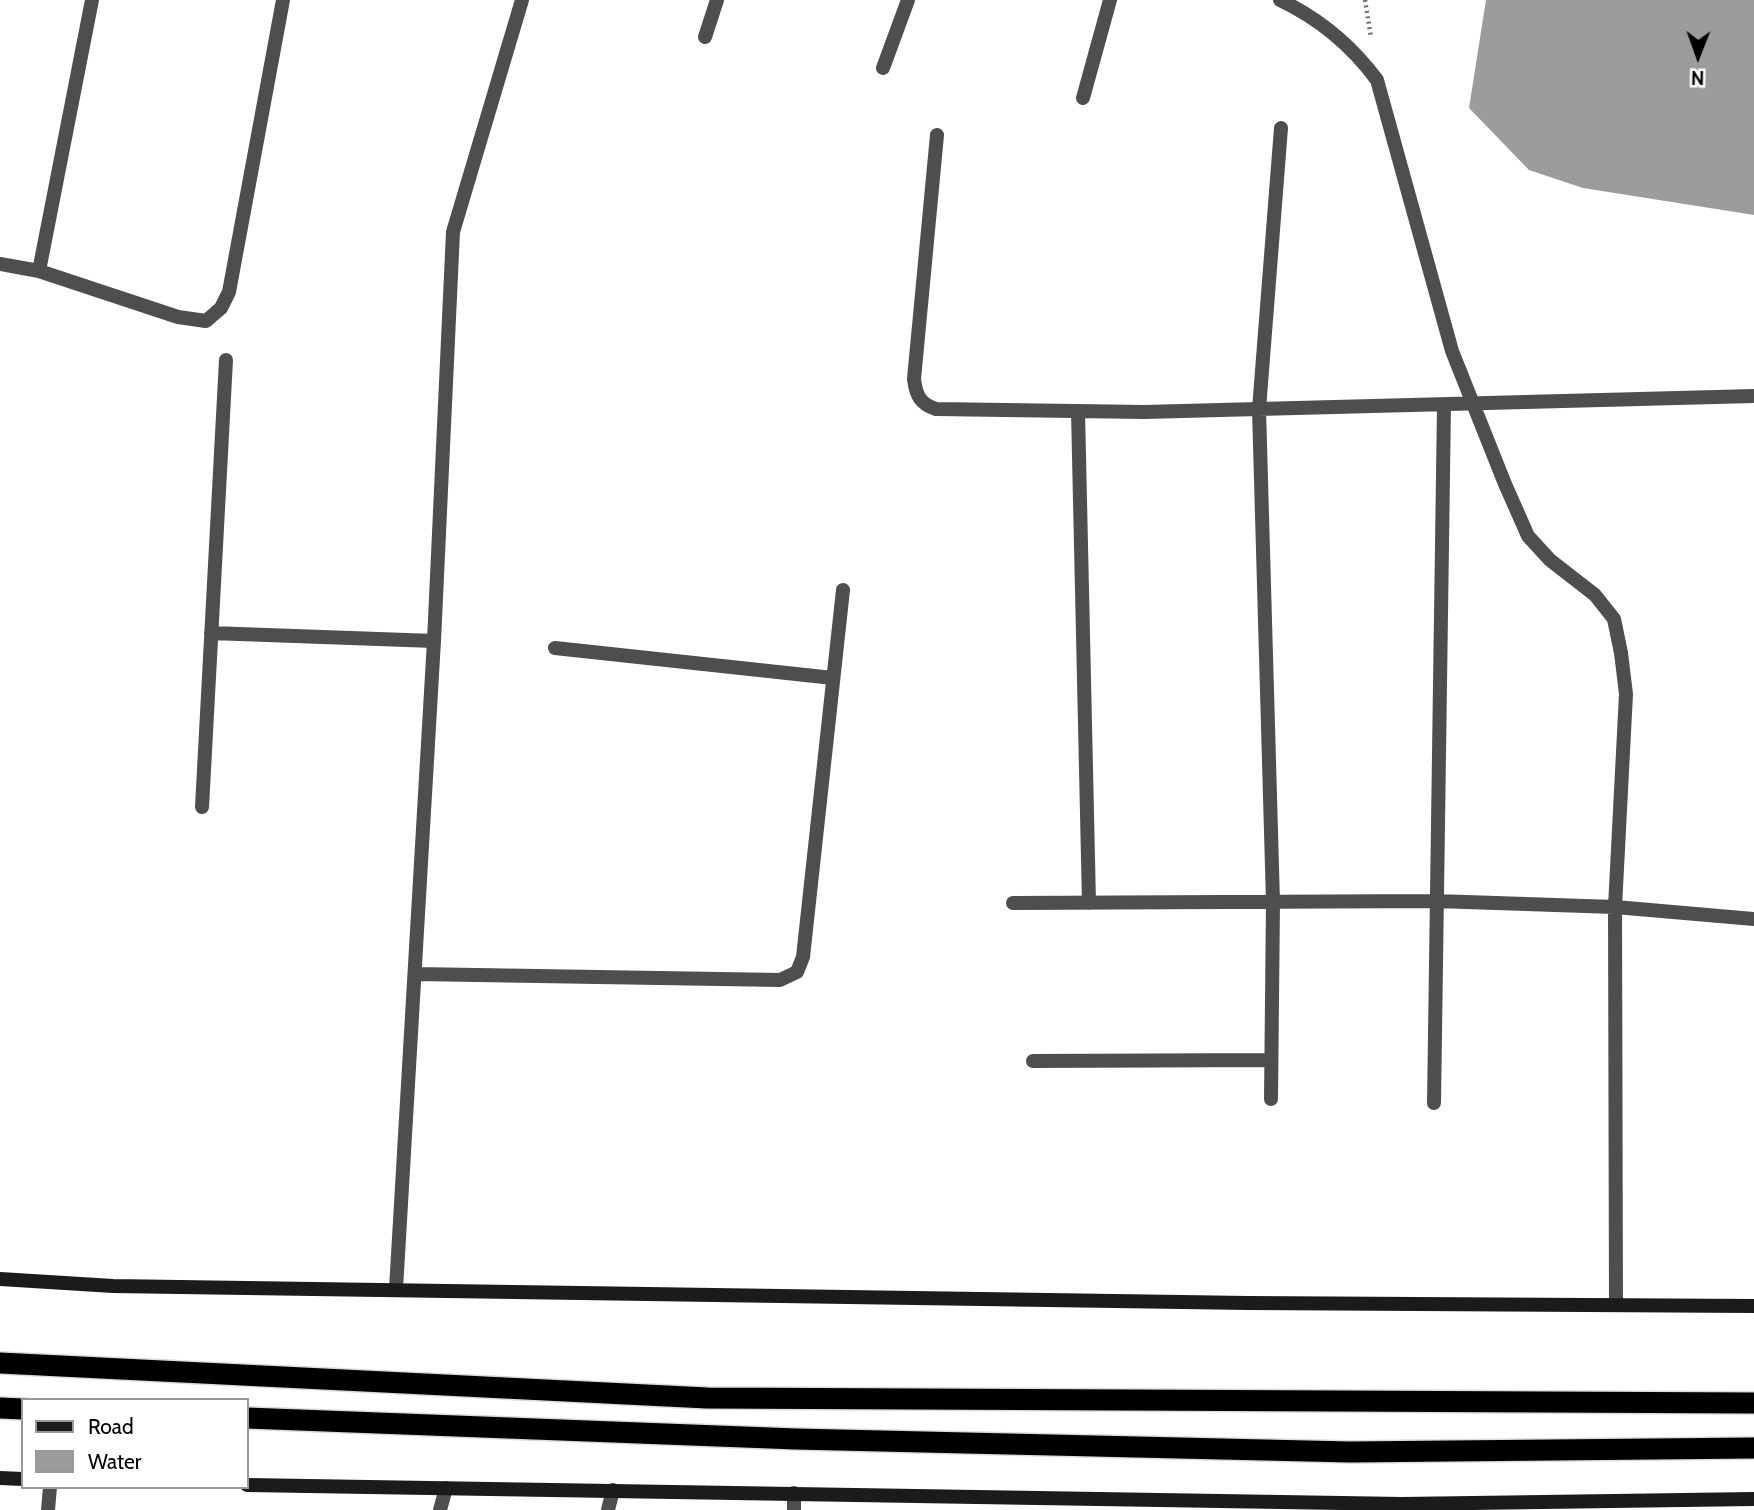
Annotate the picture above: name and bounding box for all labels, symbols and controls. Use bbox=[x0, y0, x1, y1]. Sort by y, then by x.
north arrow bbox=[1663, 21, 1733, 91]
text: N bbox=[1691, 66, 1705, 89]
legend bbox=[21, 1398, 248, 1489]
text: Road bbox=[88, 1414, 134, 1439]
text: Water bbox=[88, 1449, 141, 1474]

